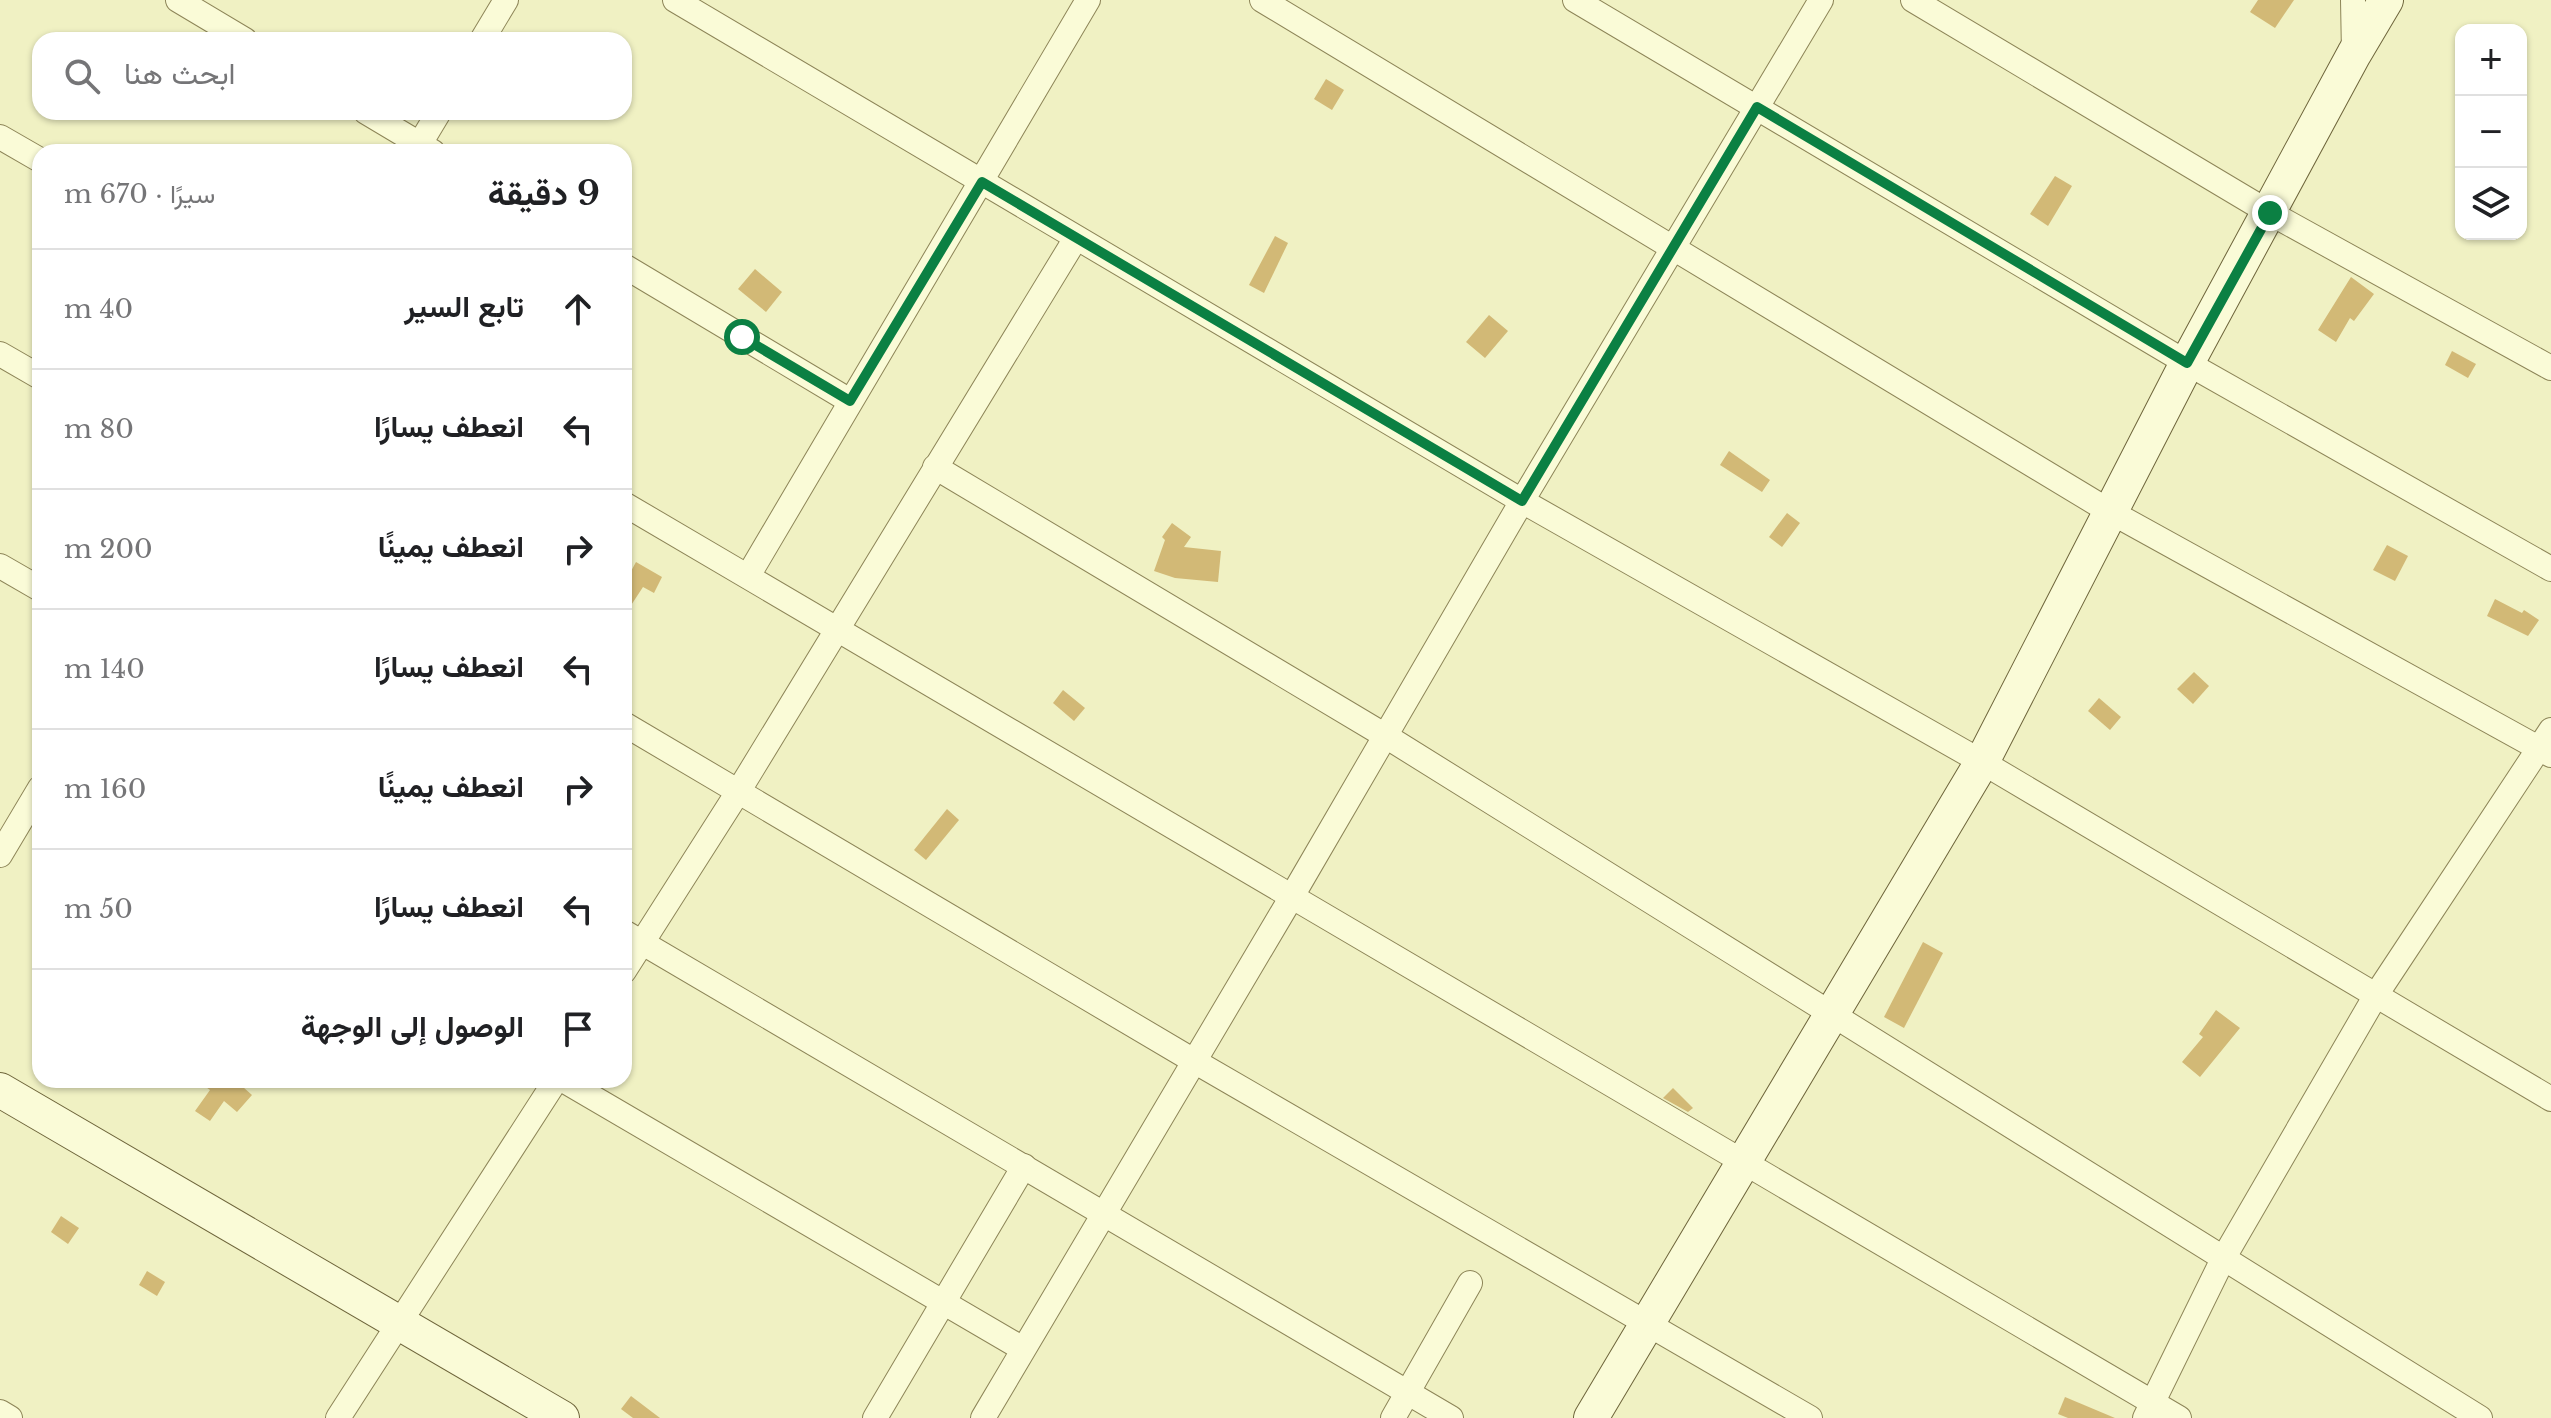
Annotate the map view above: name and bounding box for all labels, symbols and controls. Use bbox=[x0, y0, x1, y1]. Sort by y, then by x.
map controls bbox=[2455, 24, 2527, 240]
button: + bbox=[2455, 24, 2527, 96]
search box bbox=[32, 32, 632, 120]
icon: search bbox=[60, 54, 104, 98]
text: ابحث هنا bbox=[124, 55, 236, 92]
button: − bbox=[2455, 96, 2527, 168]
button: layers bbox=[2455, 168, 2527, 240]
text: 9 دقيقة bbox=[488, 172, 600, 214]
text: سيرًا · 670 m bbox=[64, 178, 215, 210]
route end bbox=[2252, 195, 2288, 231]
icon: ahead bbox=[556, 287, 600, 331]
text: تابع السير bbox=[404, 288, 524, 325]
text: 40 m bbox=[64, 293, 133, 325]
route start bbox=[724, 319, 760, 355]
icon: left bbox=[556, 407, 600, 451]
text: انعطف يسارًا bbox=[374, 408, 524, 445]
text: 80 m bbox=[64, 413, 134, 445]
icon: right bbox=[556, 527, 600, 571]
text: انعطف يمينًا bbox=[378, 528, 524, 565]
text: 200 m bbox=[64, 533, 153, 565]
icon: left bbox=[556, 647, 600, 691]
text: انعطف يسارًا bbox=[374, 648, 524, 685]
text: 140 m bbox=[64, 653, 145, 685]
icon: right bbox=[556, 767, 600, 811]
text: انعطف يمينًا bbox=[378, 768, 524, 805]
text: 160 m bbox=[64, 773, 146, 805]
icon: left bbox=[556, 887, 600, 931]
text: انعطف يسارًا bbox=[374, 888, 524, 925]
text: 50 m bbox=[64, 893, 133, 925]
icon: arrive bbox=[556, 1007, 600, 1051]
text: الوصول إلى الوجهة bbox=[301, 1008, 524, 1045]

